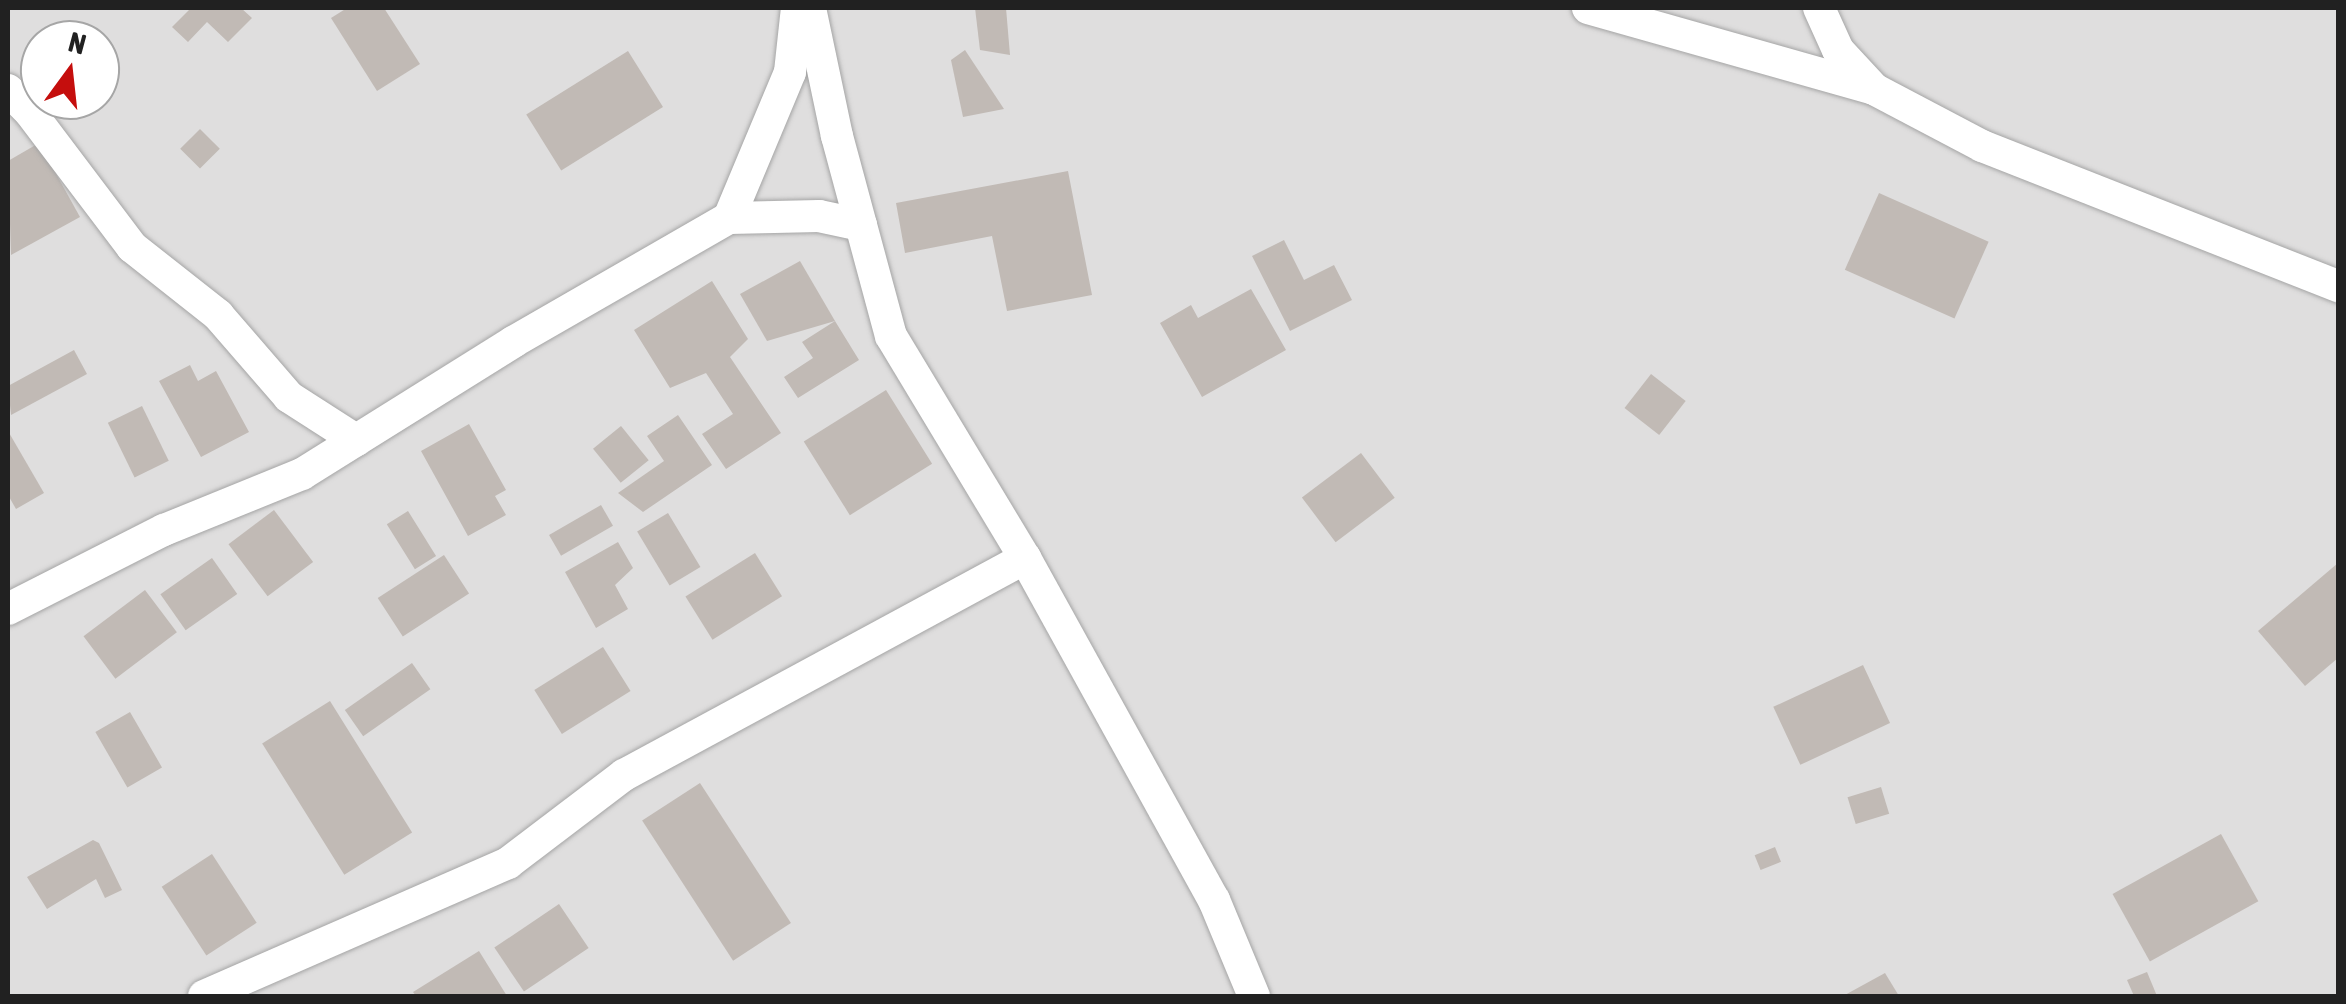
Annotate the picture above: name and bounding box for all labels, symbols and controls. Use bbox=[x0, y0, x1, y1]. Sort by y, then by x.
north arrow bbox=[20, 20, 120, 120]
text: N bbox=[65, 25, 89, 61]

